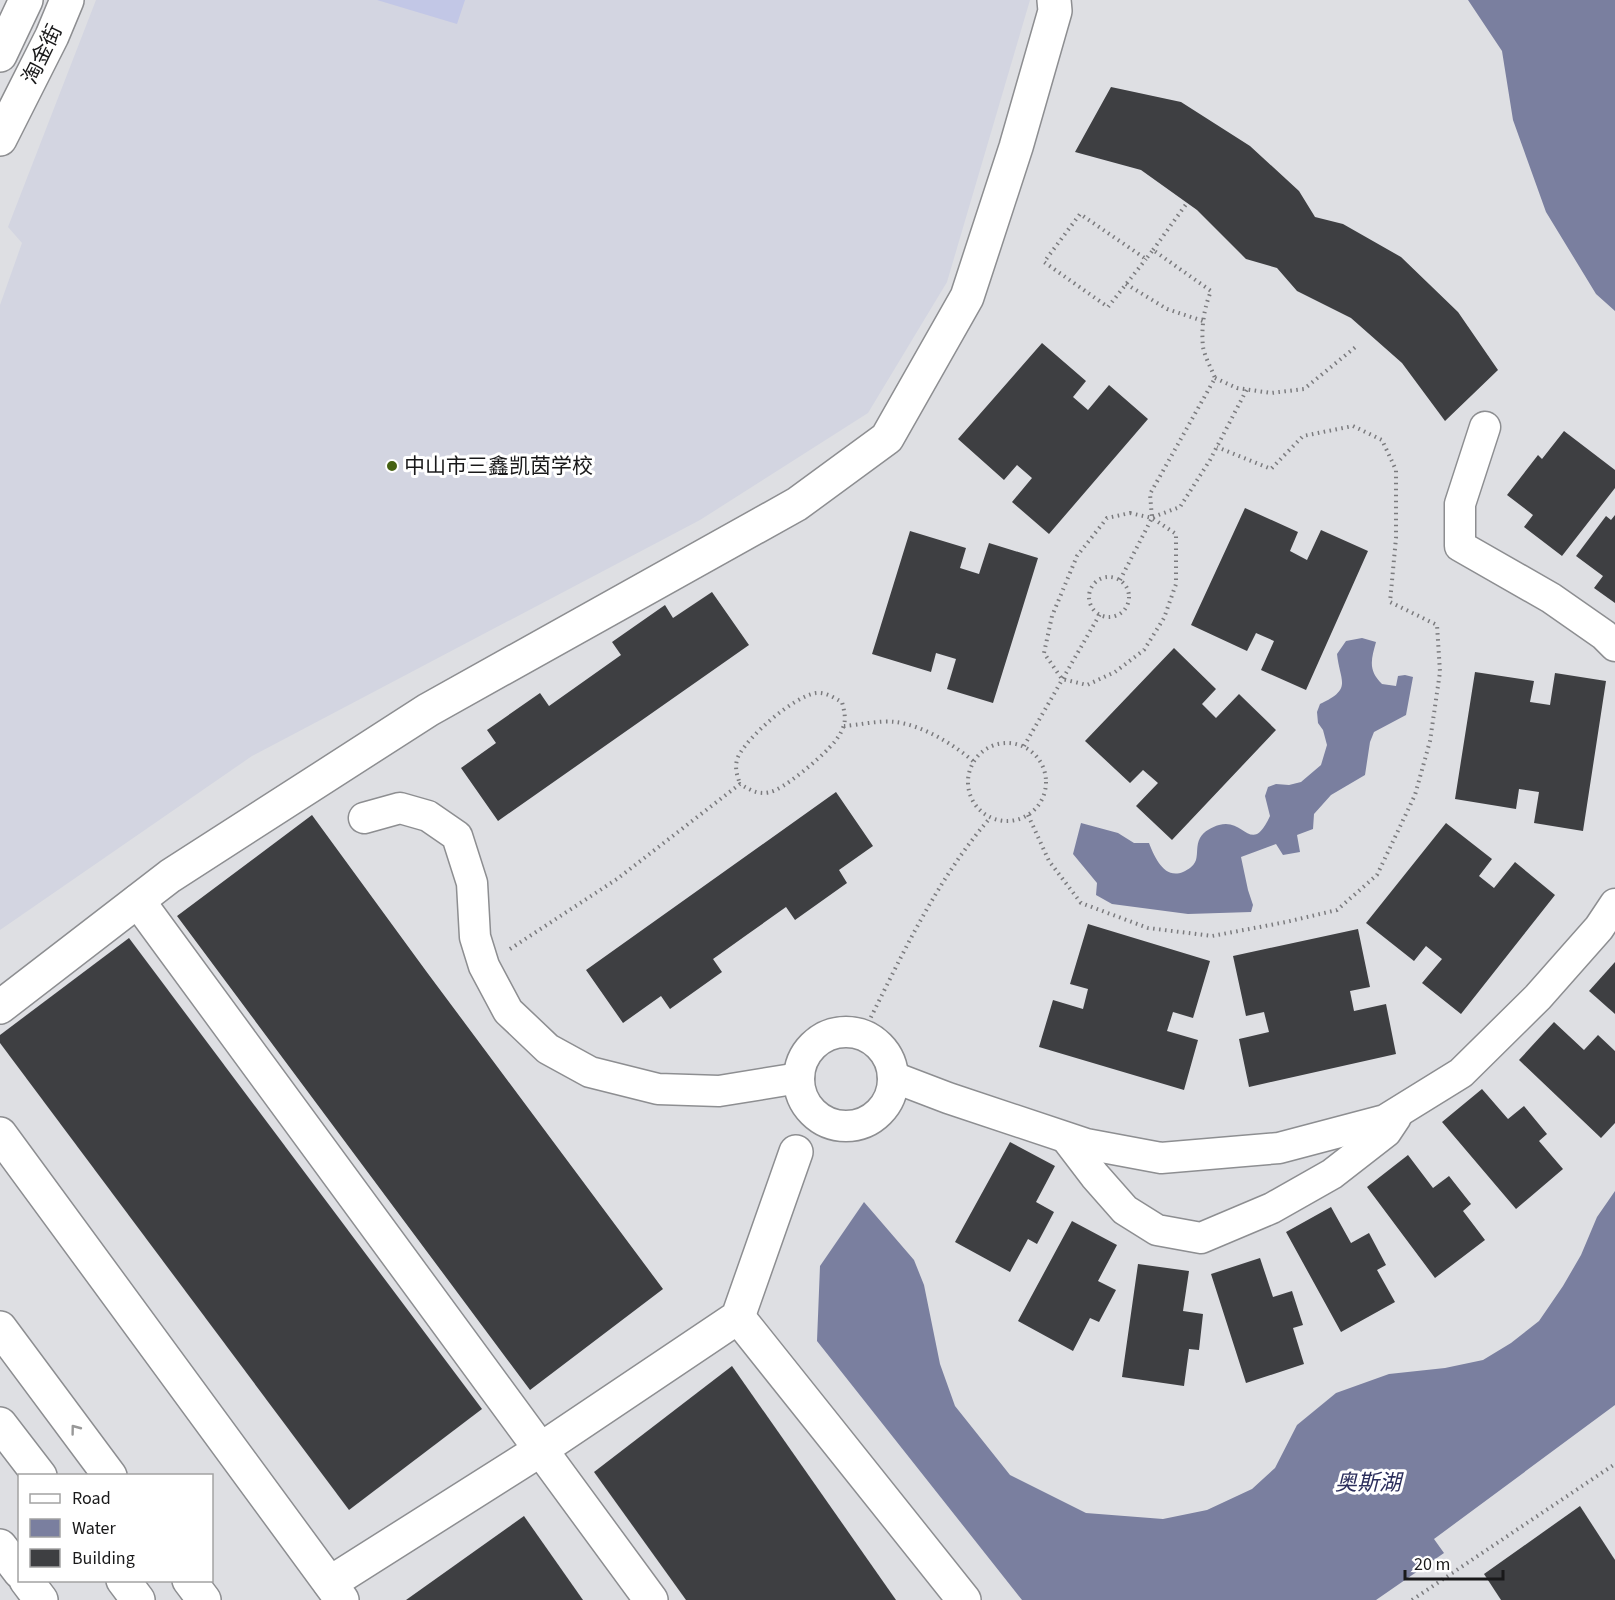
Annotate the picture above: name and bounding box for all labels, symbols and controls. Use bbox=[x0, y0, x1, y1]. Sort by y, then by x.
street label: 淘金街 bbox=[15, 19, 69, 89]
place label: 中山市三鑫凯茵学校 bbox=[404, 451, 593, 481]
marker: 中山市三鑫凯茵学校 bbox=[385, 459, 399, 473]
one-way arrow bbox=[72, 1424, 83, 1435]
water label: 奥斯湖 bbox=[1335, 1467, 1404, 1499]
legend bbox=[18, 1474, 213, 1582]
text: Road bbox=[72, 1486, 111, 1511]
text: Water bbox=[72, 1516, 116, 1541]
scale bar bbox=[1405, 1543, 1502, 1581]
text: Building bbox=[72, 1546, 135, 1571]
text: 20 m bbox=[1414, 1552, 1450, 1577]

